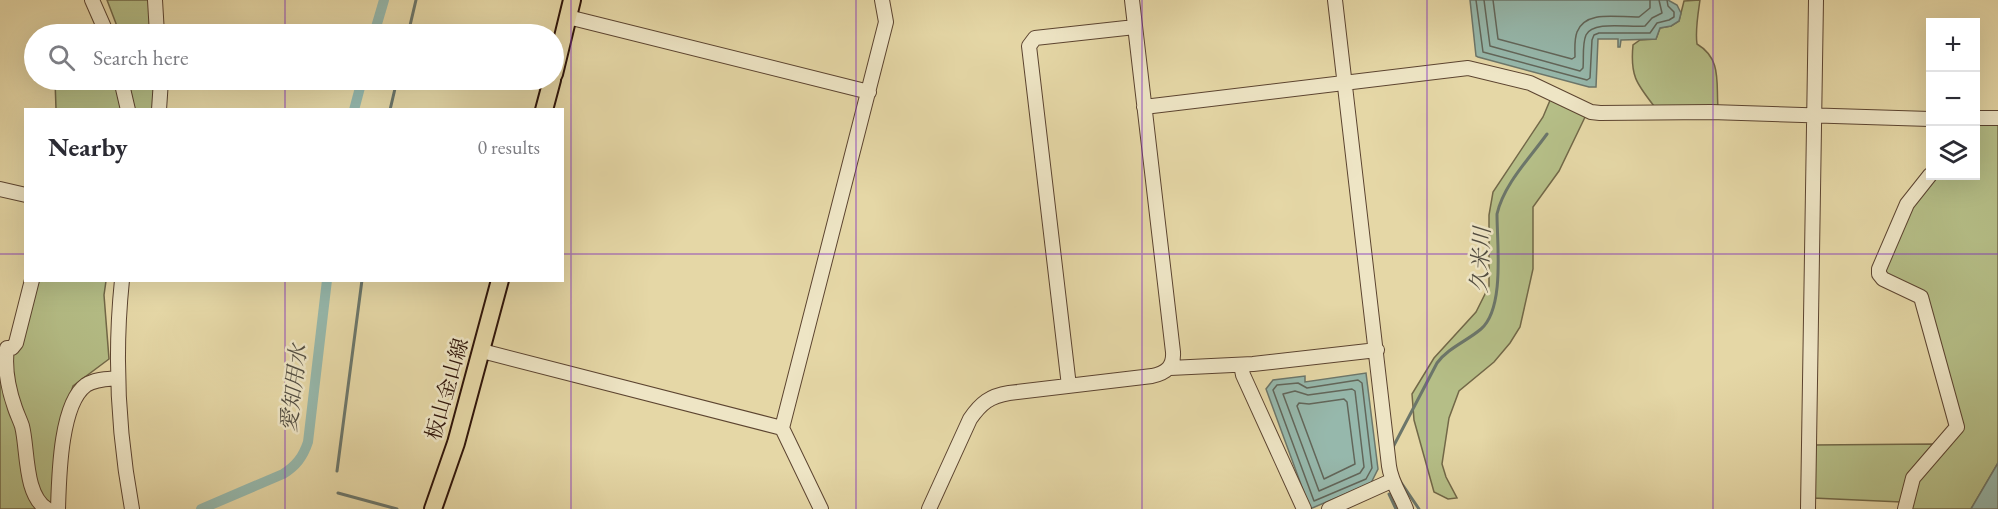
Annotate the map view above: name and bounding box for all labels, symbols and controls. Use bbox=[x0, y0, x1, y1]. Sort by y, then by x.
map controls bbox=[1926, 18, 1980, 180]
button: + bbox=[1926, 18, 1980, 72]
search box bbox=[24, 24, 564, 90]
icon: search bbox=[45, 41, 78, 74]
text: Search here bbox=[93, 43, 188, 72]
button: − bbox=[1926, 72, 1980, 126]
button: layers bbox=[1926, 126, 1980, 180]
text: Nearby bbox=[48, 130, 128, 164]
text: 0 results bbox=[477, 134, 540, 160]
water label: 久米川 bbox=[1464, 224, 1497, 294]
street label: 板山金山線 bbox=[419, 335, 474, 443]
water label: 愛知用水 bbox=[274, 341, 313, 434]

